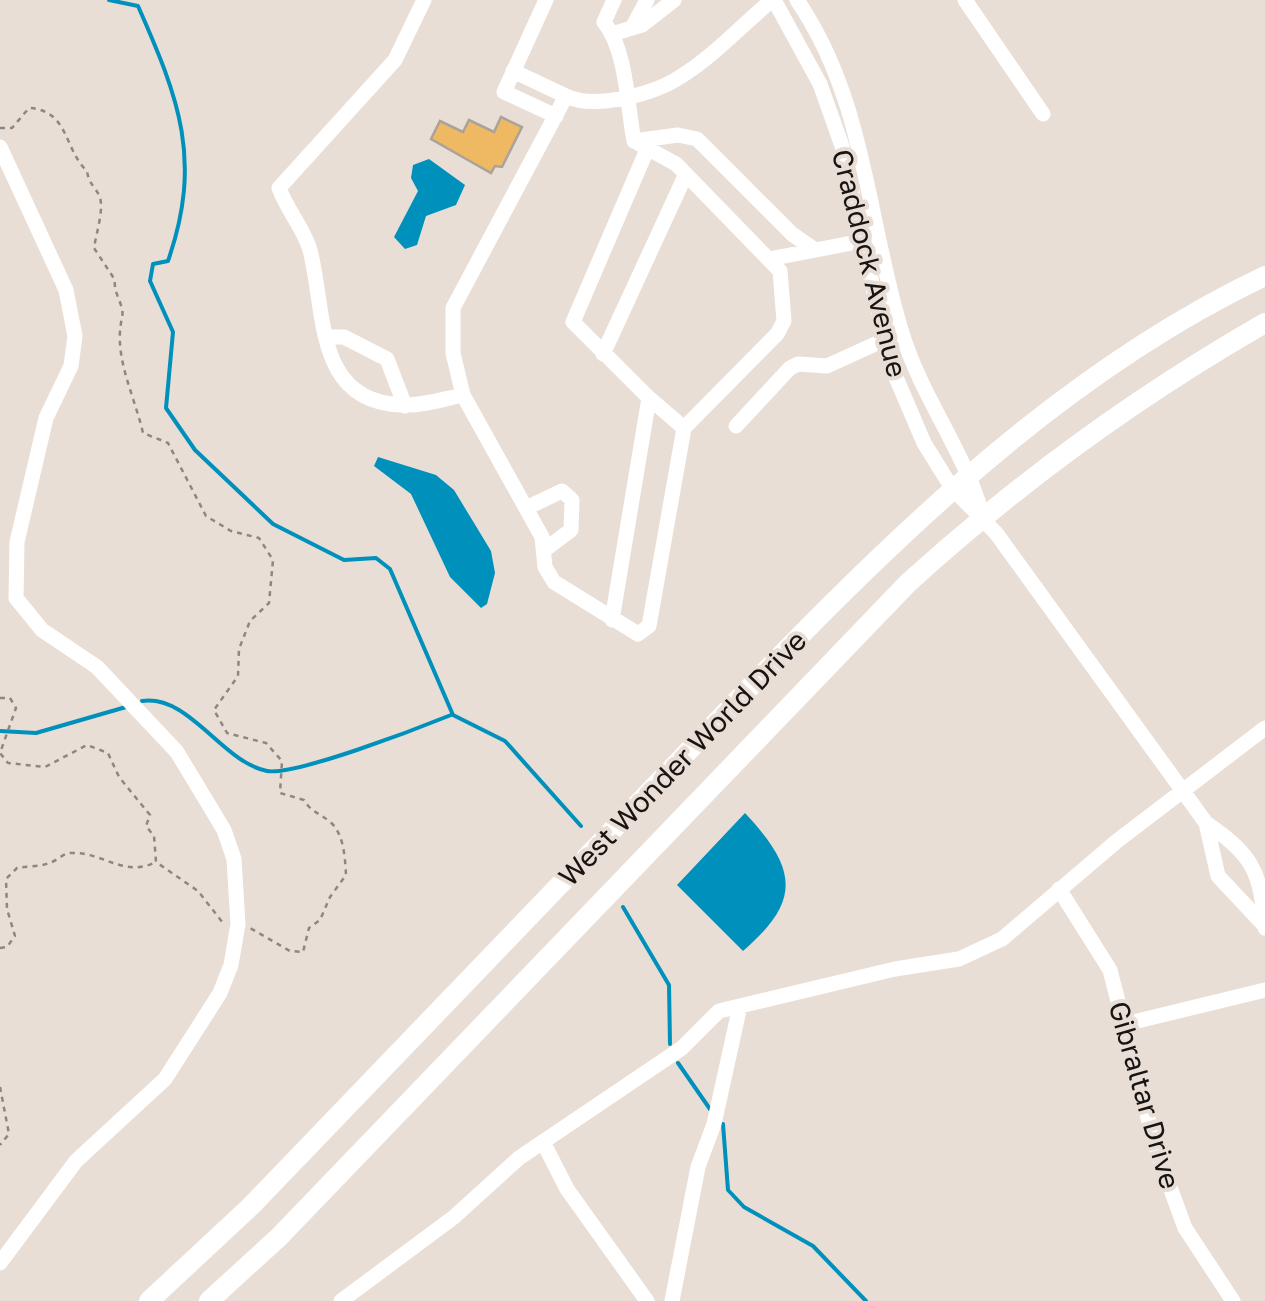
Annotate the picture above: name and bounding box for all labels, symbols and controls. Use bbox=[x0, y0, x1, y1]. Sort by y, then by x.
street label: Craddock Avenue bbox=[826, 146, 914, 380]
street label: West Wonder World Drive bbox=[551, 624, 813, 892]
street label: Gibraltar Drive bbox=[1102, 997, 1188, 1193]

